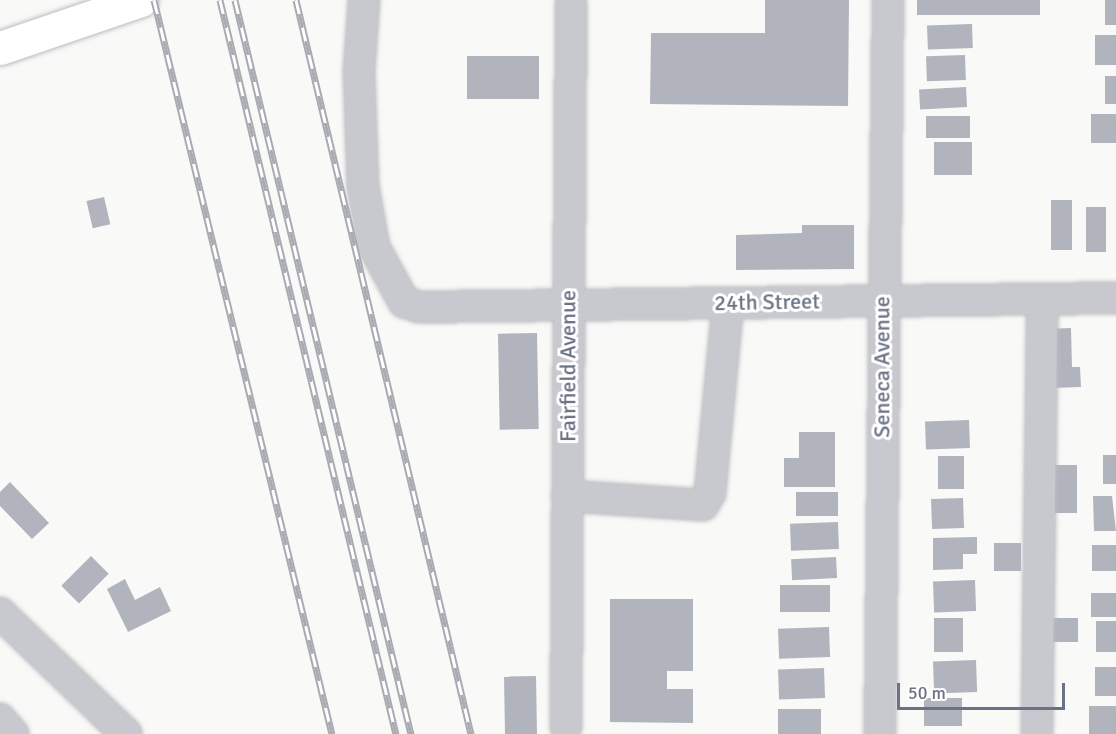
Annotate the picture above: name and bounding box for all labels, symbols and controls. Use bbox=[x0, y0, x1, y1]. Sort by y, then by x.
street label: 24th Street bbox=[714, 288, 820, 316]
street label: Fairfield Avenue bbox=[555, 290, 581, 442]
street label: Seneca Avenue bbox=[869, 296, 895, 438]
scale bar bbox=[900, 671, 1068, 709]
text: 50 m bbox=[908, 682, 946, 704]

